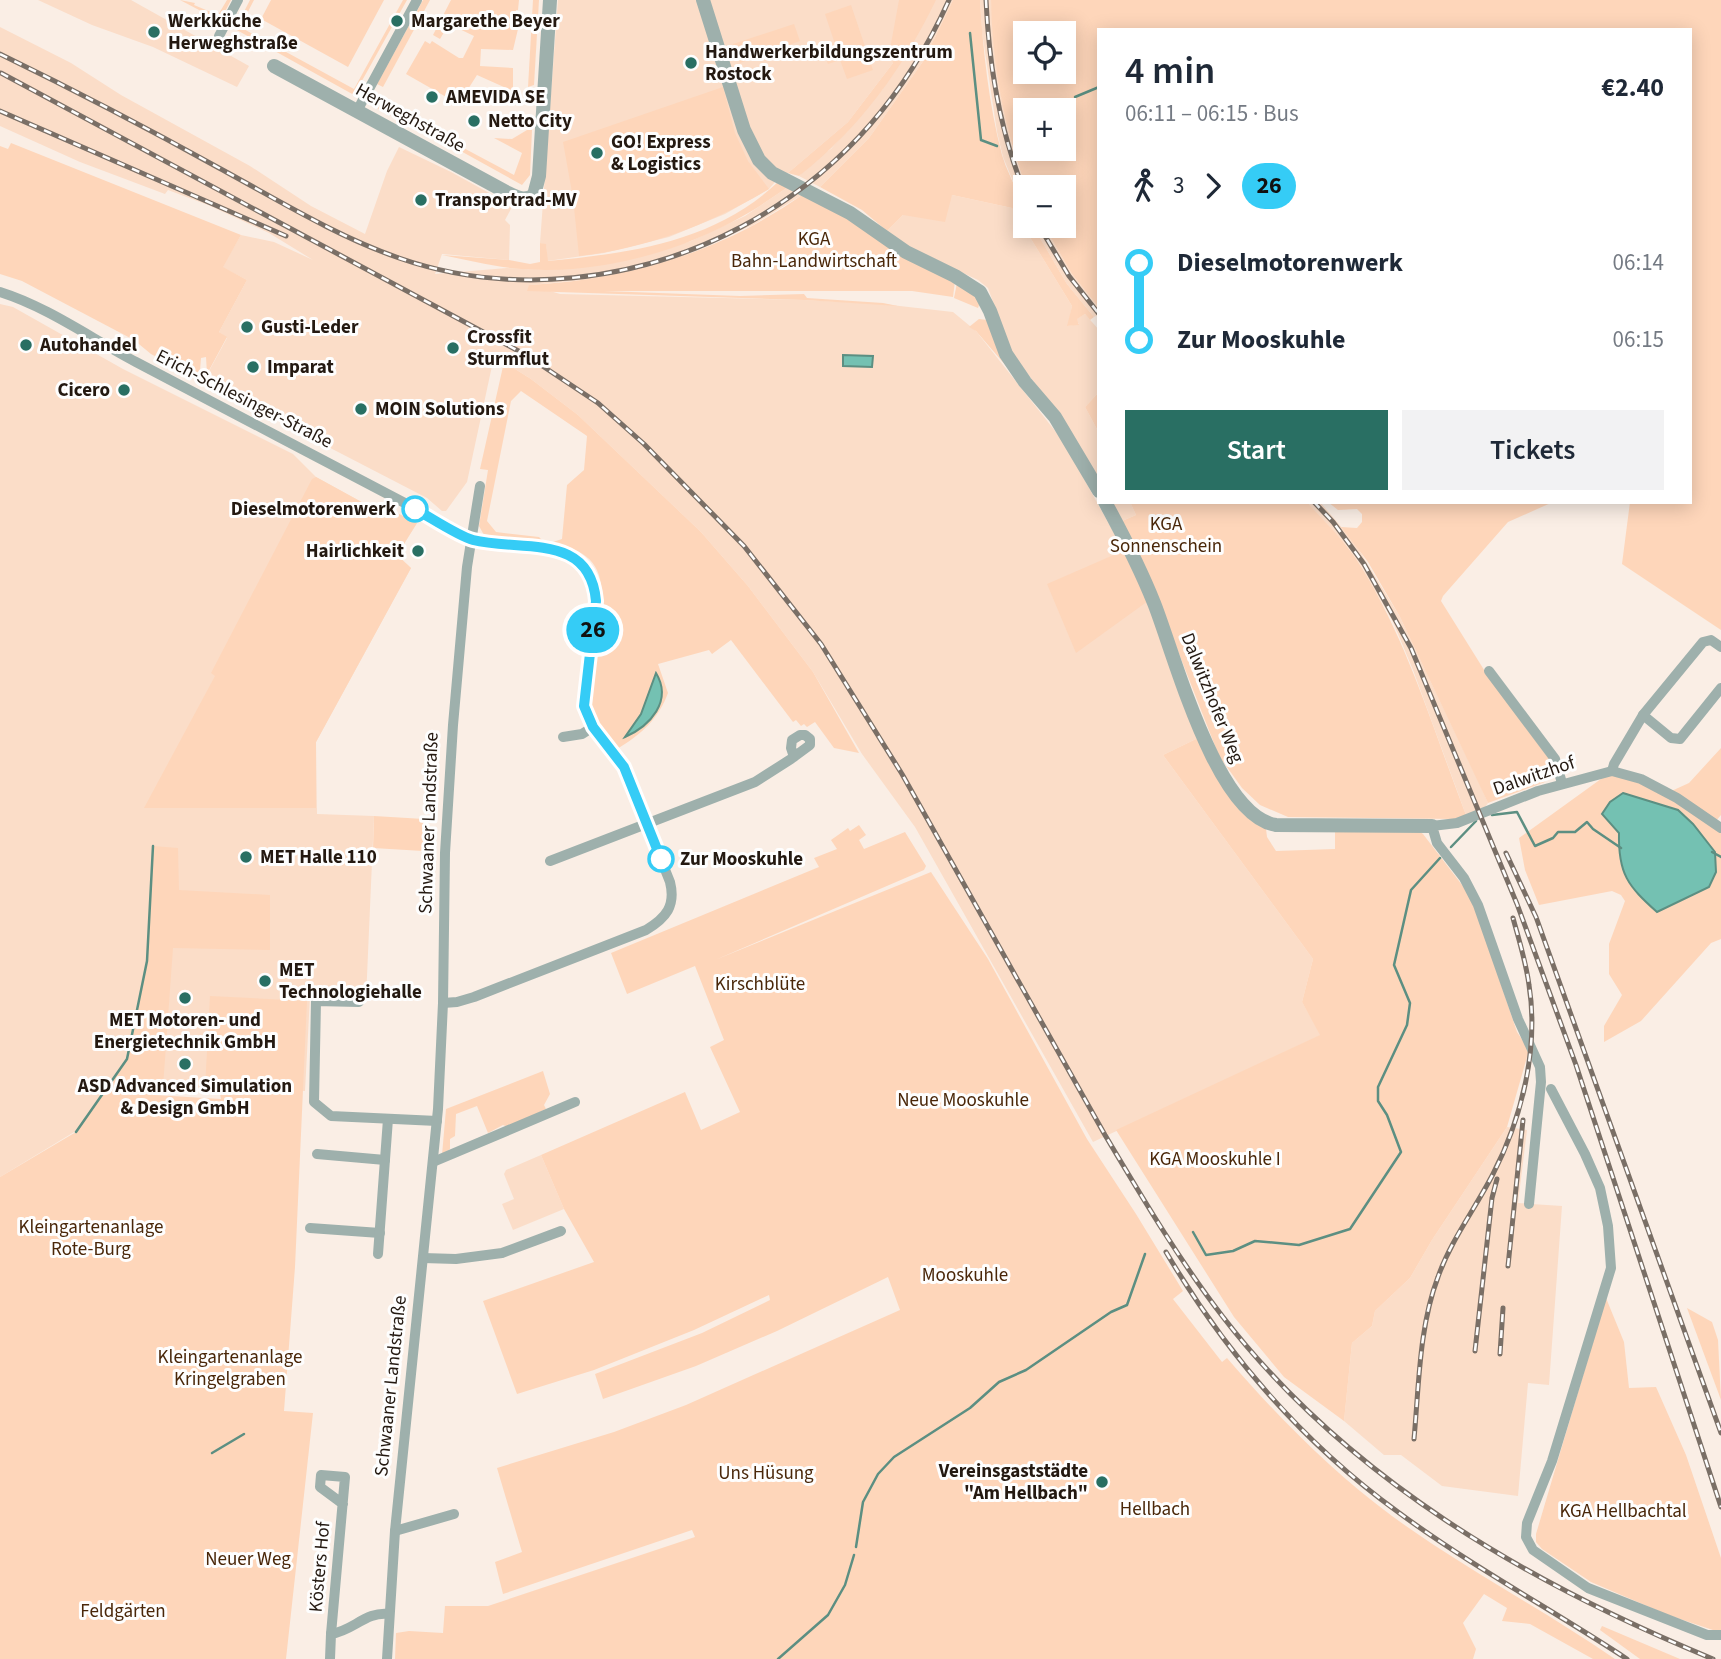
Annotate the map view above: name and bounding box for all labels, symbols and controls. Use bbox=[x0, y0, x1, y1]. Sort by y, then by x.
place label: Werkküche Herweghstraße bbox=[168, 8, 298, 57]
place label: Margarethe Beyer bbox=[411, 8, 560, 35]
marker: Margarethe Beyer bbox=[389, 13, 405, 29]
map controls bbox=[1013, 21, 1076, 238]
button: locate bbox=[1013, 21, 1076, 84]
marker: Werkküche Herweghstraße bbox=[146, 24, 162, 40]
place label: Handwerkerbildungszentrum Rostock bbox=[705, 39, 953, 88]
text: 4 min bbox=[1125, 44, 1215, 98]
marker: Handwerkerbildungszentrum Rostock bbox=[683, 55, 699, 71]
text: €2.40 bbox=[1601, 69, 1664, 106]
street label: Herweghstraße bbox=[350, 77, 470, 159]
place label: AMEVIDA SE bbox=[445, 84, 546, 111]
marker: AMEVIDA SE bbox=[424, 89, 440, 105]
text: 06:11 – 06:15 · Bus bbox=[1125, 97, 1299, 130]
button: + bbox=[1013, 98, 1076, 161]
place label: Netto City bbox=[488, 108, 572, 135]
marker: Netto City bbox=[466, 113, 482, 129]
place label: GO! Express & Logistics bbox=[611, 129, 711, 178]
marker: GO! Express & Logistics bbox=[589, 145, 605, 161]
icon: walk bbox=[1125, 167, 1163, 205]
icon: forward bbox=[1194, 167, 1232, 205]
text: 26 bbox=[1256, 168, 1282, 203]
text: 3 bbox=[1173, 169, 1184, 202]
button: − bbox=[1013, 175, 1076, 238]
place label: Transportrad-MV bbox=[435, 187, 577, 214]
marker: Transportrad-MV bbox=[413, 192, 429, 208]
park label: KGA Bahn-Landwirtschaft bbox=[731, 226, 898, 275]
text: Dieselmotorenwerk bbox=[1177, 244, 1403, 281]
text: 06:14 bbox=[1613, 246, 1664, 279]
place label: Gusti-Leder bbox=[261, 314, 359, 341]
marker: Gusti-Leder bbox=[239, 319, 255, 335]
text: Zur Mooskuhle bbox=[1177, 321, 1345, 358]
text: 06:15 bbox=[1613, 323, 1664, 356]
place label: Crossfit Sturmflut bbox=[467, 324, 549, 373]
place label: Autohandel bbox=[39, 332, 138, 359]
marker: Autohandel bbox=[18, 337, 34, 353]
marker: Crossfit Sturmflut bbox=[445, 340, 461, 356]
street label: Erich-Schlesinger-Straße bbox=[151, 343, 337, 455]
place label: Imparat bbox=[267, 354, 334, 381]
marker: Imparat bbox=[245, 359, 261, 375]
place label: Cicero bbox=[58, 377, 110, 404]
marker: Cicero bbox=[116, 382, 132, 398]
place label: MOIN Solutions bbox=[375, 396, 504, 423]
marker: MOIN Solutions bbox=[353, 401, 369, 417]
button: Start bbox=[1125, 410, 1388, 490]
button: Tickets bbox=[1402, 410, 1664, 490]
place label: Dieselmotorenwerk bbox=[231, 496, 397, 523]
marker: Dieselmotorenwerk bbox=[402, 496, 428, 522]
park label: KGA Sonnenschein bbox=[1110, 511, 1222, 560]
place label: Hairlichkeit bbox=[306, 538, 404, 565]
marker: Hairlichkeit bbox=[410, 543, 426, 559]
line badge: 26 bbox=[562, 607, 624, 653]
text: 26 bbox=[580, 612, 606, 647]
street label: Dalwitzhofer Weg bbox=[1174, 629, 1251, 768]
street label: Schwaaner Landstraße bbox=[412, 732, 446, 914]
street label: Dalwitzhof bbox=[1489, 749, 1580, 803]
place label: MET Halle 110 bbox=[260, 844, 377, 871]
marker: Zur Mooskuhle bbox=[648, 846, 674, 872]
place label: Zur Mooskuhle bbox=[680, 846, 803, 873]
marker: MET Halle 110 bbox=[238, 849, 254, 865]
place label: MET Technologiehalle bbox=[279, 957, 422, 1006]
park label: Kirschblüte bbox=[715, 971, 805, 998]
marker: MET Technologiehalle bbox=[257, 973, 273, 989]
marker: MET Motoren- und Energietechnik GmbH bbox=[177, 990, 193, 1006]
place label: MET Motoren- und Energietechnik GmbH bbox=[94, 1007, 276, 1056]
marker: ASD Advanced Simulation & Design GmbH bbox=[177, 1056, 193, 1072]
place label: ASD Advanced Simulation & Design GmbH bbox=[77, 1073, 292, 1122]
park label: Neue Mooskuhle bbox=[897, 1087, 1029, 1114]
park label: KGA Mooskuhle I bbox=[1149, 1146, 1281, 1173]
park label: Kleingartenanlage Rote-Burg bbox=[19, 1214, 163, 1263]
park label: Mooskuhle bbox=[922, 1262, 1008, 1289]
street label: Schwaaner Landstraße bbox=[368, 1294, 414, 1478]
park label: Kleingartenanlage Kringelgraben bbox=[158, 1344, 302, 1393]
place label: Vereinsgaststädte "Am Hellbach" bbox=[938, 1458, 1088, 1507]
park label: Uns Hüsung bbox=[718, 1460, 814, 1487]
marker: Vereinsgaststädte "Am Hellbach" bbox=[1094, 1474, 1110, 1490]
park label: Hellbach bbox=[1120, 1496, 1190, 1523]
park label: KGA Hellbachtal bbox=[1559, 1498, 1687, 1525]
street label: Kösters Hof bbox=[303, 1519, 338, 1613]
park label: Neuer Weg bbox=[205, 1546, 291, 1573]
park label: Feldgärten bbox=[80, 1598, 166, 1625]

